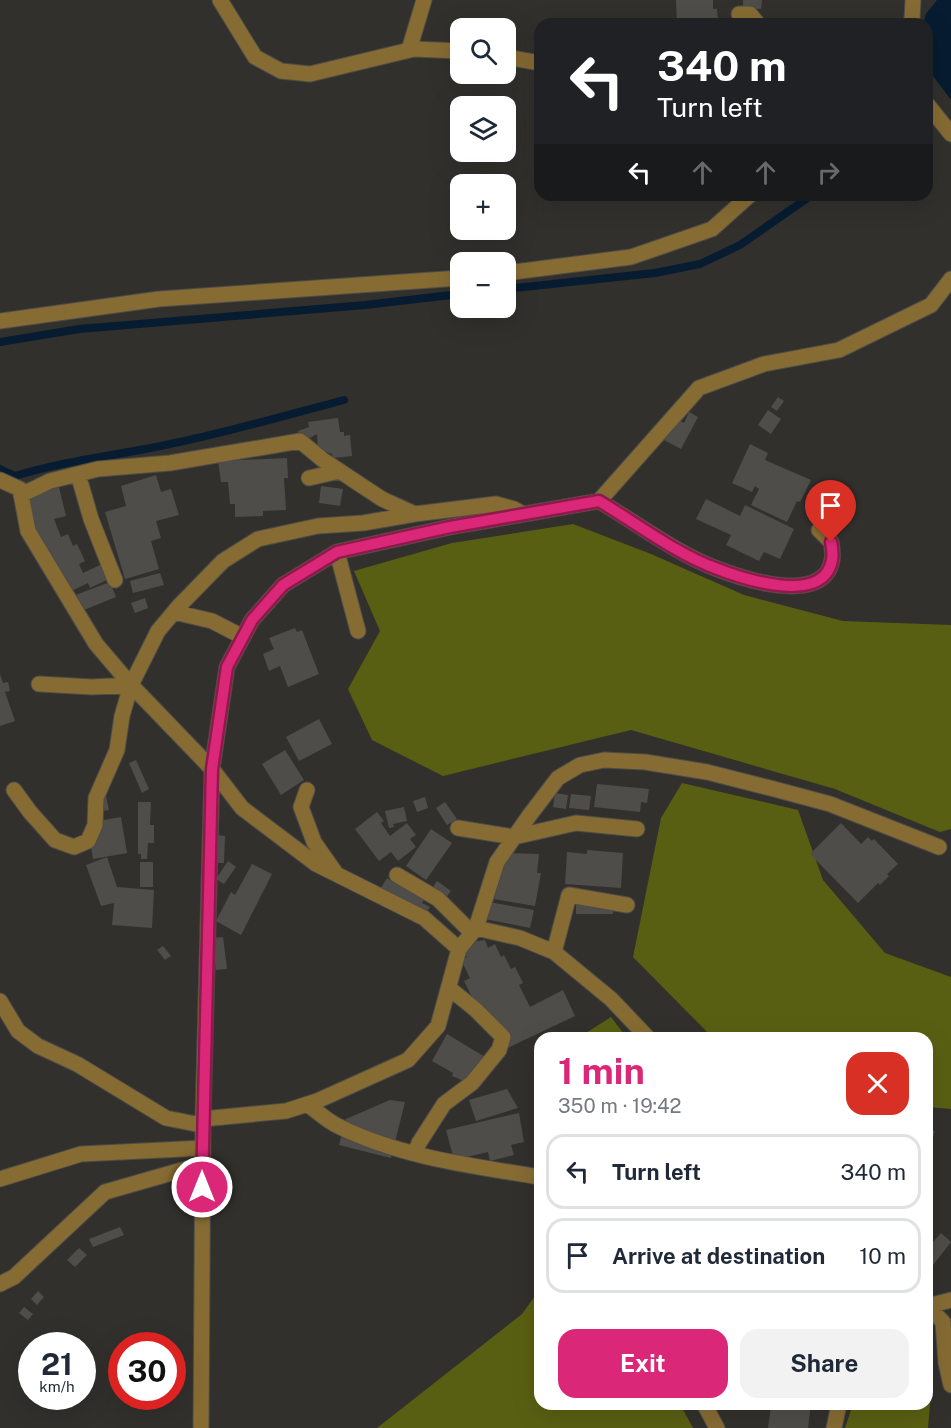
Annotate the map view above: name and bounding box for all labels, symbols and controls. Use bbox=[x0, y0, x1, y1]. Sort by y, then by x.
map controls bbox=[450, 18, 516, 318]
button: search bbox=[450, 18, 516, 84]
text: 340 m bbox=[657, 41, 787, 90]
icon: left bbox=[558, 42, 636, 120]
text: Turn left bbox=[657, 91, 763, 123]
button: layers bbox=[450, 96, 516, 162]
icon: left bbox=[623, 156, 656, 189]
icon: ahead bbox=[686, 156, 719, 189]
icon: ahead bbox=[749, 156, 782, 189]
icon: right bbox=[812, 156, 845, 189]
button: + bbox=[450, 174, 516, 240]
button: − bbox=[450, 252, 516, 318]
pin bbox=[805, 480, 856, 542]
icon: arrive bbox=[814, 489, 847, 522]
text: 1 min bbox=[558, 1050, 645, 1092]
button: close bbox=[846, 1052, 909, 1115]
text: 350 m · 19:42 bbox=[558, 1094, 682, 1118]
position arrow bbox=[170, 1155, 234, 1219]
icon: left bbox=[561, 1155, 594, 1188]
text: Turn left bbox=[612, 1159, 701, 1185]
text: 340 m bbox=[841, 1159, 906, 1185]
icon: arrive bbox=[561, 1239, 594, 1272]
text: Arrive at destination bbox=[612, 1243, 825, 1269]
text: 10 m bbox=[859, 1243, 906, 1269]
button: Exit bbox=[558, 1329, 728, 1398]
button: Share bbox=[740, 1329, 909, 1398]
speed limit sign: 30 bbox=[108, 1332, 186, 1410]
text: 21 bbox=[41, 1346, 73, 1382]
text: km/h bbox=[39, 1378, 75, 1395]

